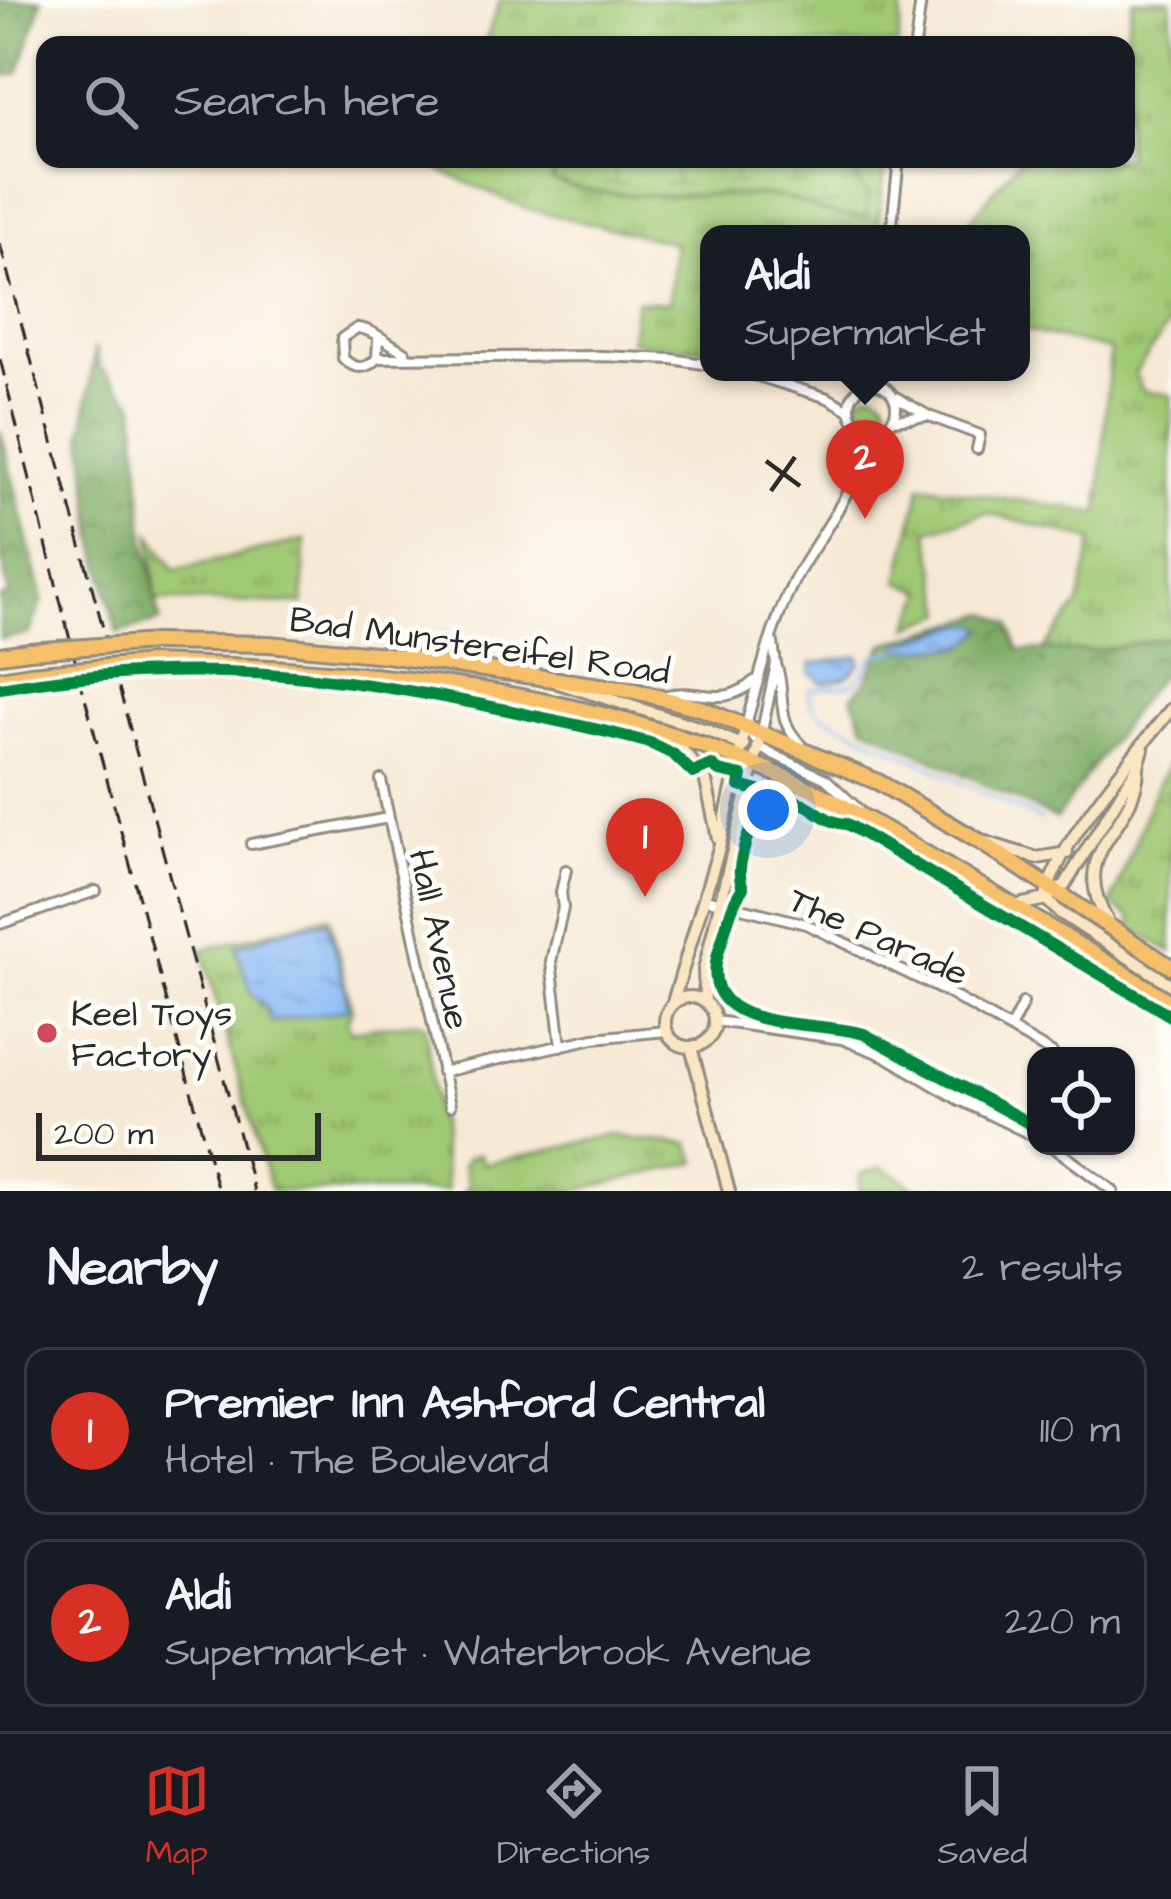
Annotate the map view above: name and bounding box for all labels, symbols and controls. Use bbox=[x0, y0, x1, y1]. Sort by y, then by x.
search box bbox=[36, 36, 1135, 168]
icon: search bbox=[78, 69, 144, 135]
text: Search here bbox=[174, 71, 440, 133]
popup bbox=[700, 225, 1030, 381]
text: Aldi bbox=[744, 245, 810, 307]
text: Supermarket bbox=[744, 307, 986, 361]
pin: 2 bbox=[826, 420, 904, 519]
street label: Bad Munstereifel Road bbox=[286, 595, 673, 698]
your location bbox=[738, 780, 798, 840]
pin: 1 bbox=[606, 798, 684, 897]
street label: Hall Avenue bbox=[395, 845, 483, 1034]
street label: The Parade bbox=[780, 875, 976, 1000]
place label: Keel Toys Factory bbox=[71, 989, 232, 1081]
marker: Keel Toys Factory bbox=[34, 1020, 60, 1046]
map controls bbox=[1027, 1047, 1135, 1155]
button: locate bbox=[1027, 1047, 1135, 1155]
scale bar bbox=[36, 1107, 321, 1160]
text: 200 m bbox=[54, 1111, 153, 1157]
text: Nearby bbox=[48, 1234, 218, 1305]
text: 2 results bbox=[962, 1242, 1123, 1296]
text: Premier Inn Ashford Central bbox=[165, 1373, 765, 1435]
text: 1 bbox=[88, 1404, 93, 1458]
text: 110 m bbox=[1039, 1404, 1120, 1458]
text: Hotel · The Boulevard bbox=[165, 1435, 549, 1489]
text: Aldi bbox=[165, 1565, 231, 1627]
text: 2 bbox=[79, 1596, 101, 1650]
text: 220 m bbox=[1005, 1596, 1120, 1650]
text: Supermarket · Waterbrook Avenue bbox=[165, 1627, 812, 1681]
tab: Map bbox=[144, 1758, 210, 1876]
tab: Directions bbox=[497, 1758, 650, 1876]
tab: Saved bbox=[937, 1758, 1027, 1876]

